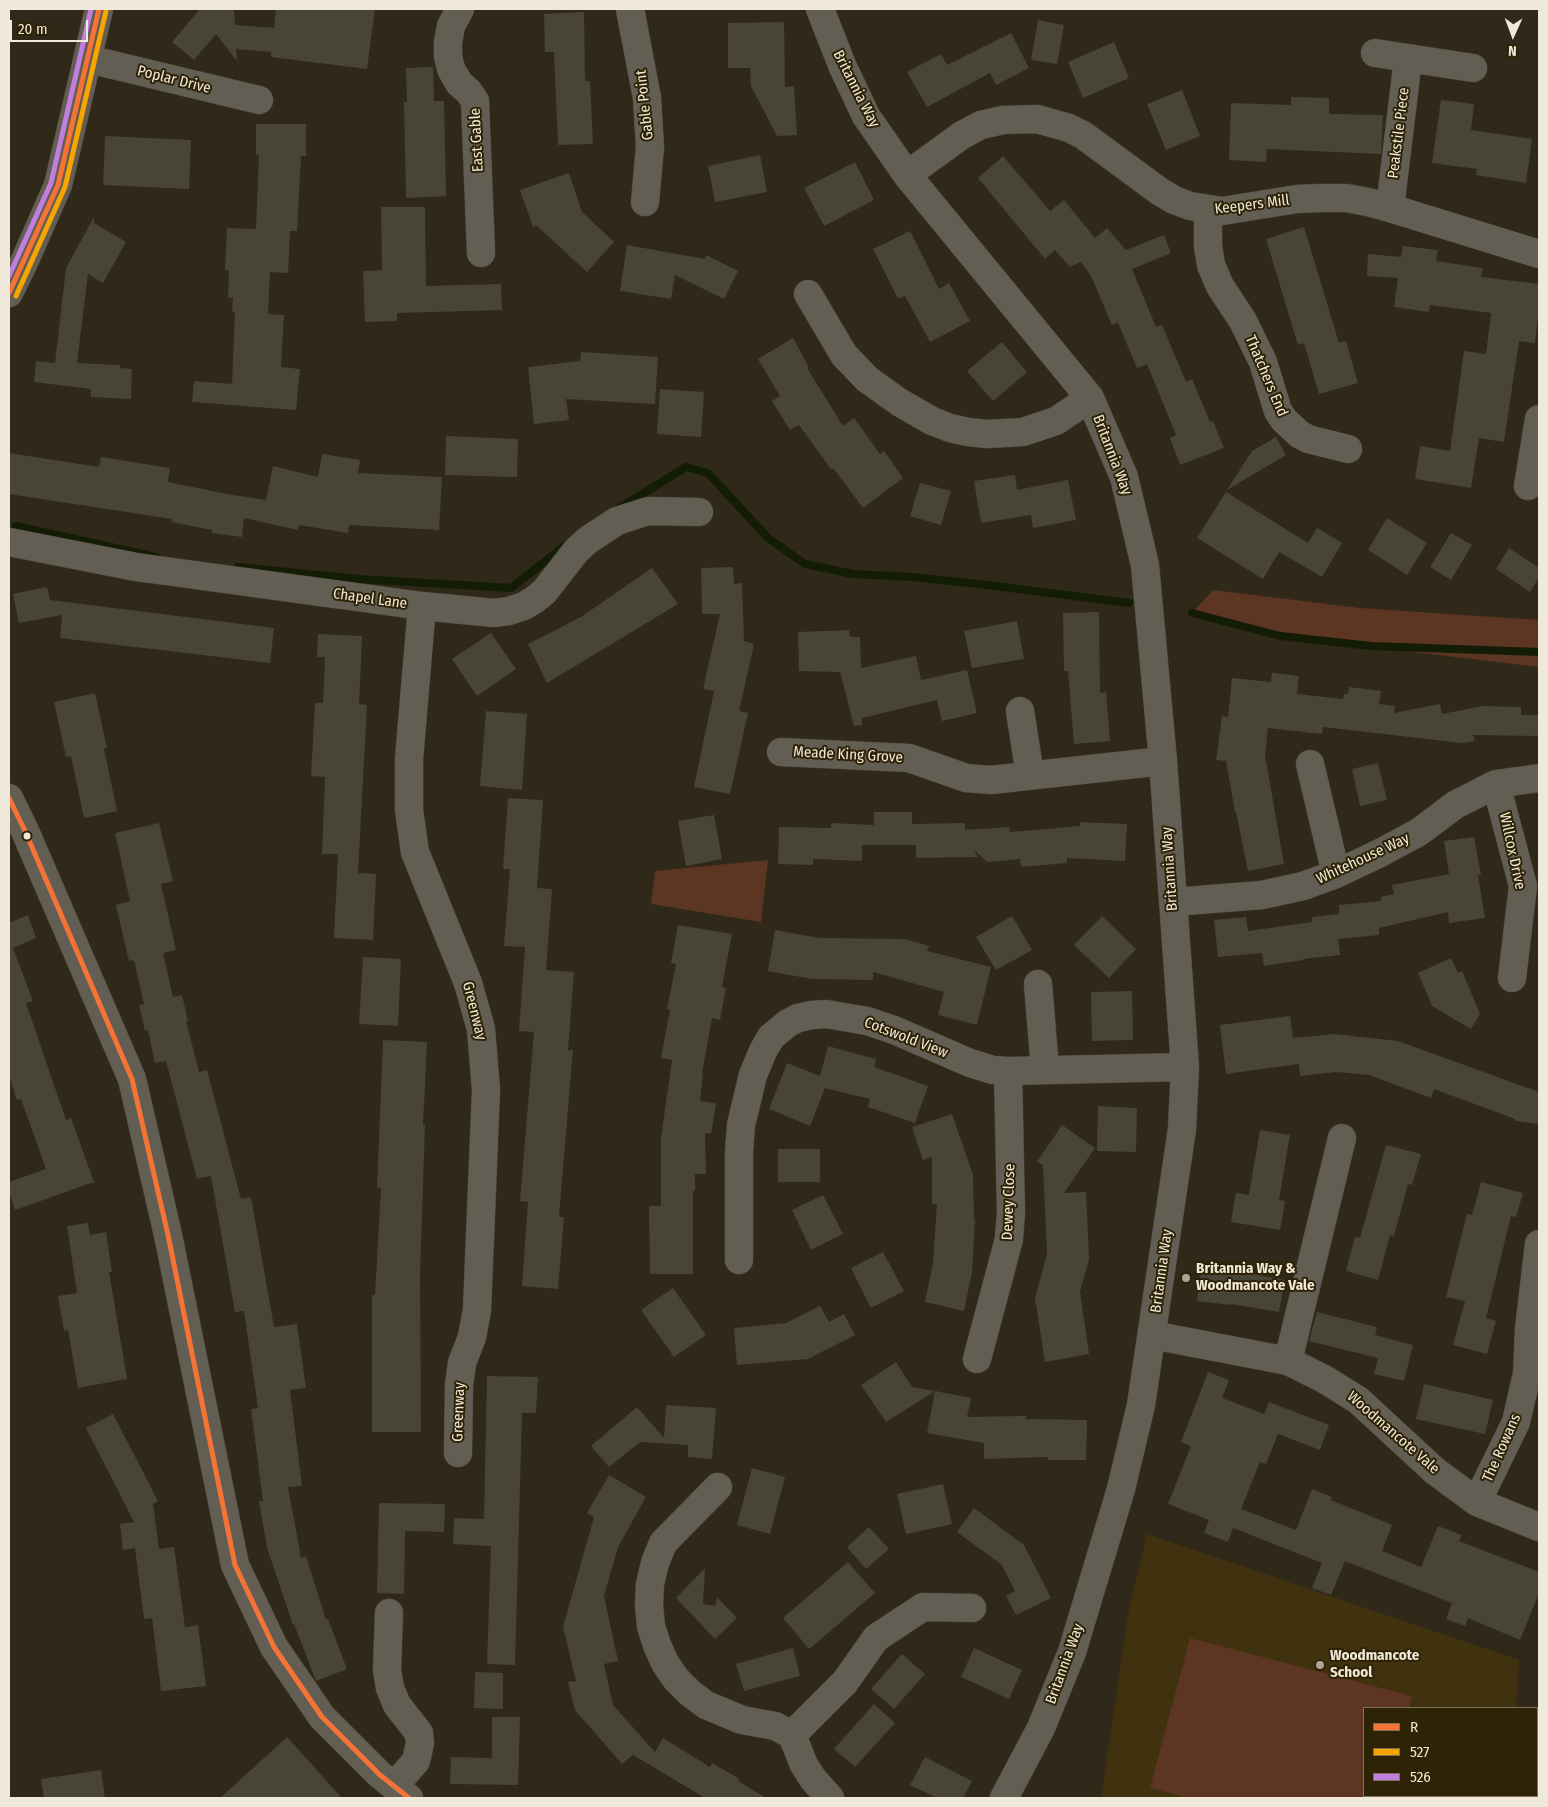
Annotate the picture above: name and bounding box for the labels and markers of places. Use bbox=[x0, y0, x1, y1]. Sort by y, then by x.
unlabelled marker bbox=[22, 831, 32, 841]
place label: Britannia Way & Woodmancote Vale bbox=[1196, 1260, 1315, 1295]
marker: Britannia Way & Woodmancote Vale bbox=[1180, 1272, 1192, 1284]
place label: Woodmancote School bbox=[1330, 1647, 1419, 1682]
marker: Woodmancote School bbox=[1314, 1659, 1326, 1671]

